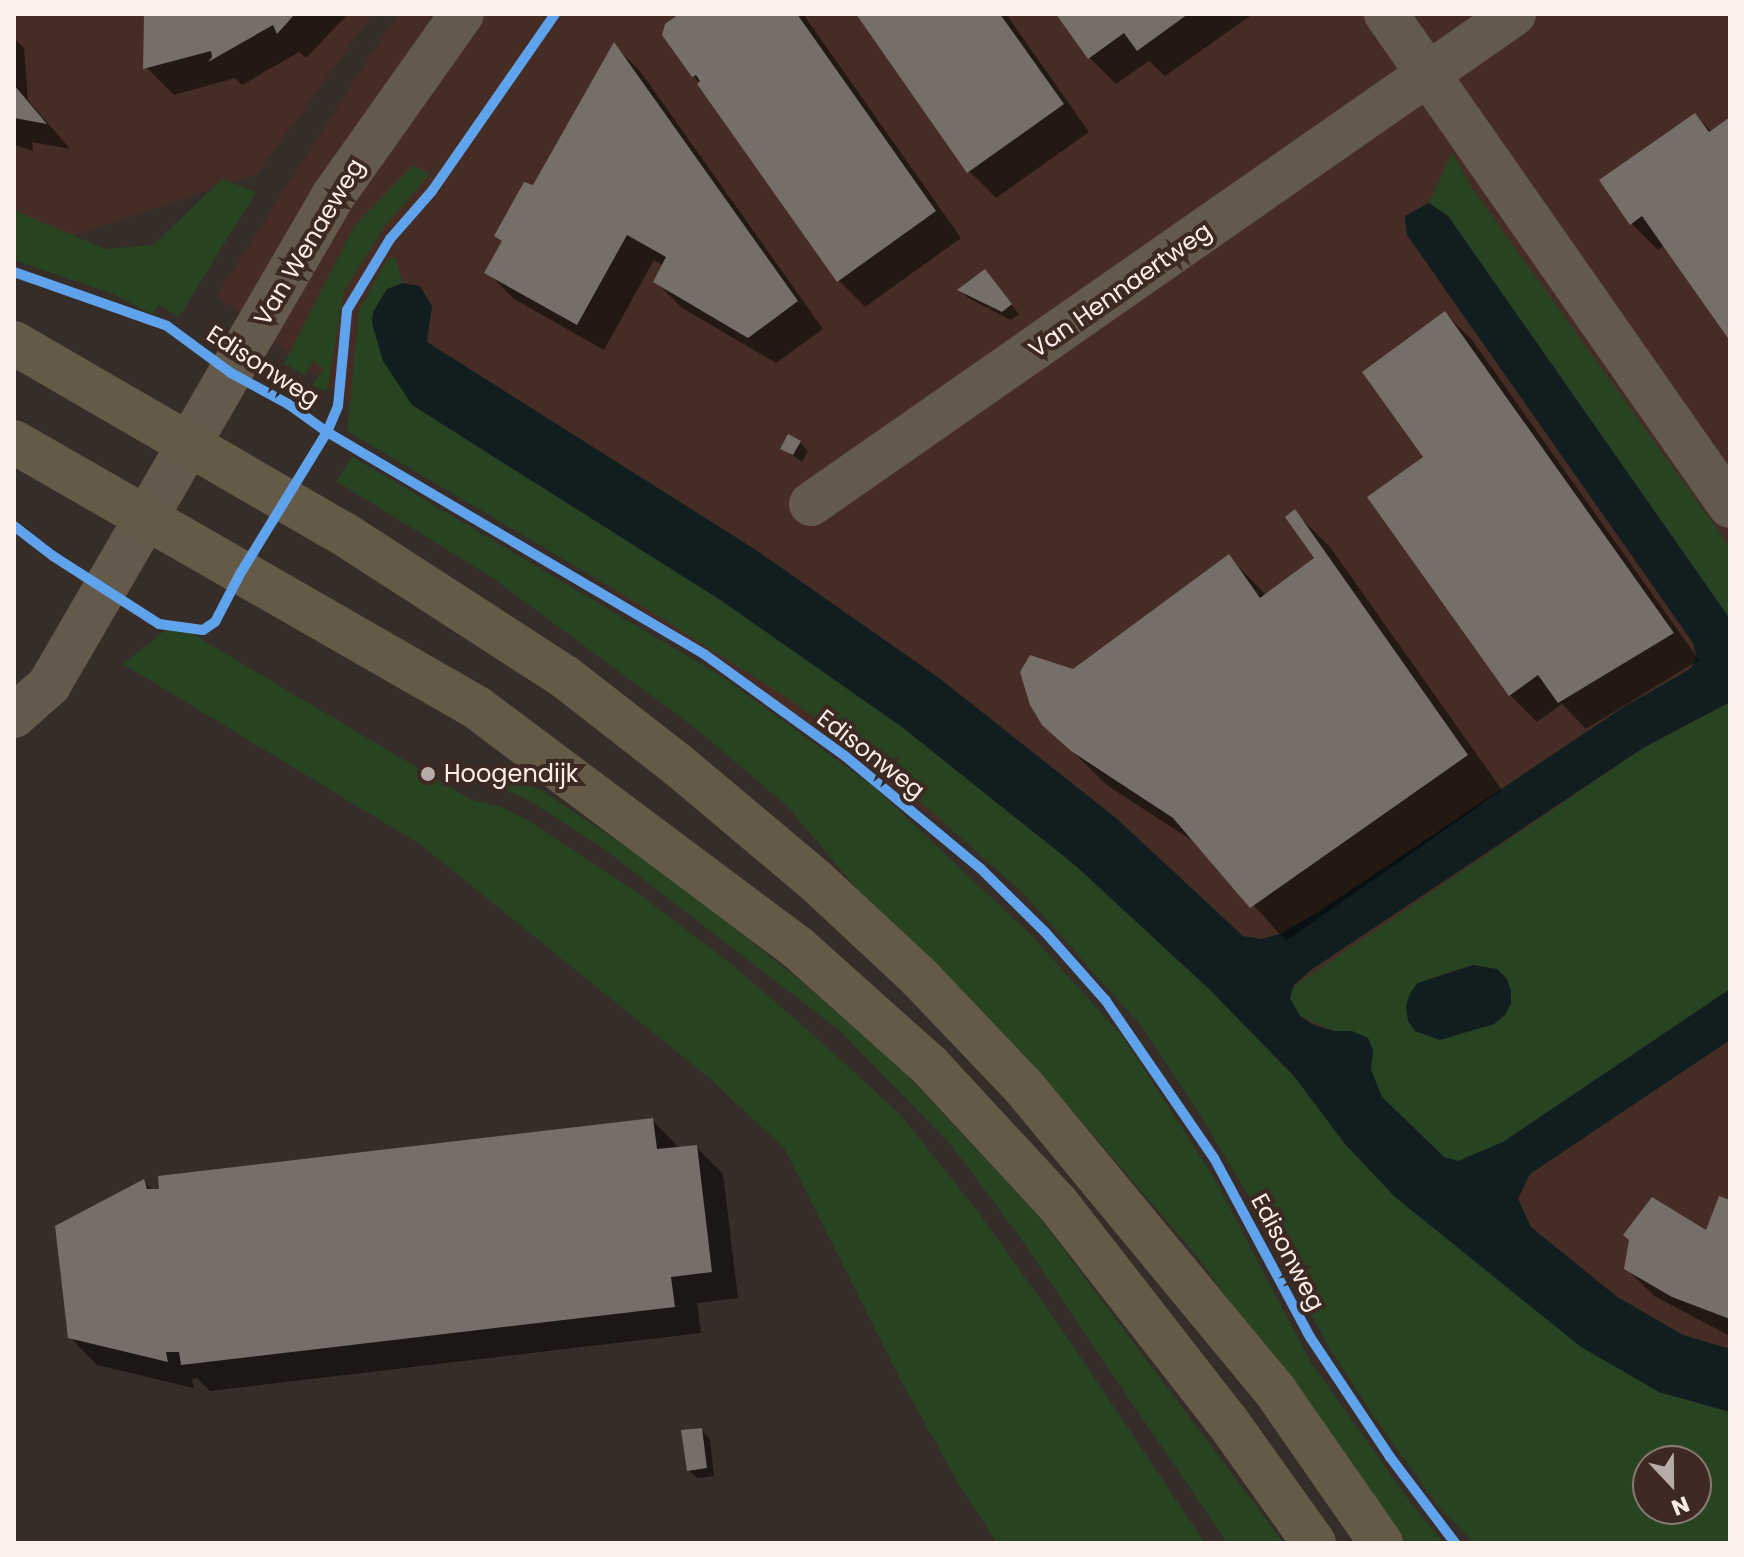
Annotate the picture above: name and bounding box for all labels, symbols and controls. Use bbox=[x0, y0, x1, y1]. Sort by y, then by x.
street label: Van Wenaeweg bbox=[248, 153, 370, 331]
street label: Van Hennaertweg bbox=[1023, 216, 1217, 364]
street label: Edisonweg bbox=[201, 319, 325, 413]
street label: Edisonweg bbox=[812, 703, 930, 805]
place label: Hoogendijk bbox=[444, 760, 578, 788]
marker: Hoogendijk bbox=[419, 765, 437, 783]
street label: Edisonweg bbox=[1245, 1189, 1331, 1315]
north arrow bbox=[1632, 1445, 1712, 1525]
text: N bbox=[1667, 1488, 1694, 1523]

